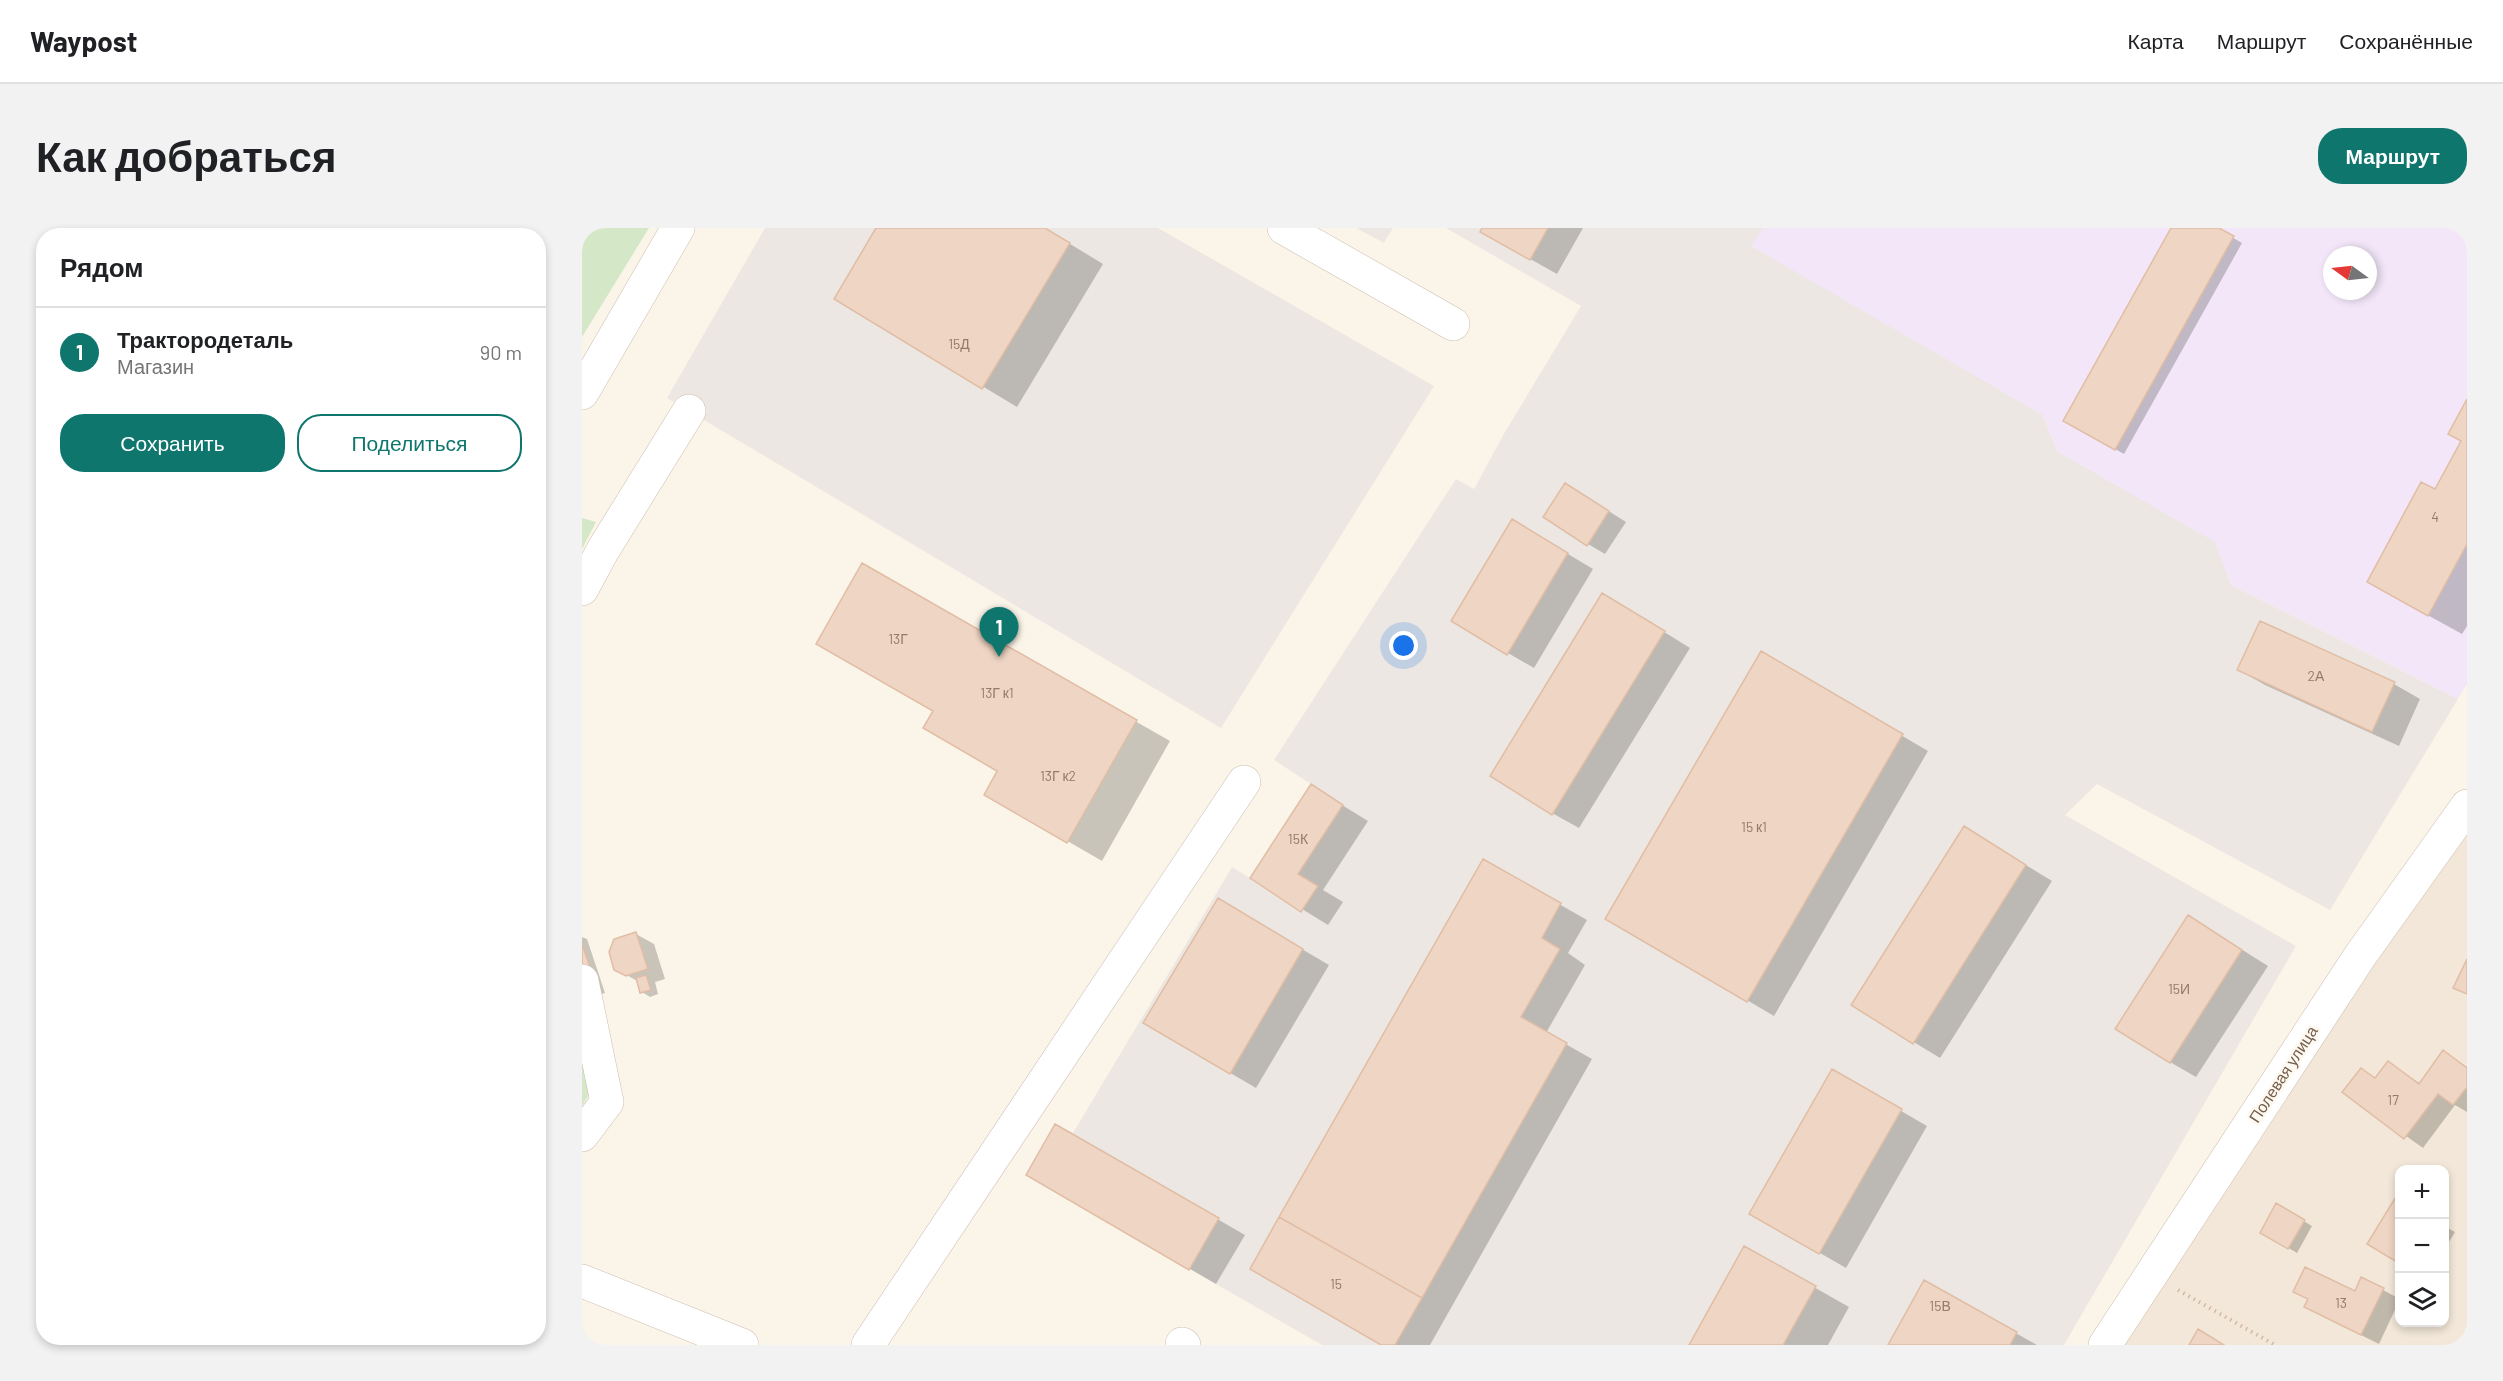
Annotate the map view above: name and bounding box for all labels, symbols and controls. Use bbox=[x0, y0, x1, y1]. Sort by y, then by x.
text: Waypost bbox=[30, 24, 137, 58]
text: Карта bbox=[2128, 28, 2184, 53]
text: Маршрут bbox=[2217, 28, 2306, 53]
text: Сохранённые bbox=[2339, 28, 2473, 53]
button: Маршрут bbox=[2318, 128, 2467, 184]
text: Как добраться bbox=[36, 130, 336, 180]
north arrow bbox=[2323, 246, 2377, 300]
text: Рядом bbox=[60, 251, 143, 282]
text: Трактородеталь bbox=[117, 326, 293, 352]
house number: 15Д bbox=[948, 335, 970, 352]
text: 1 bbox=[76, 340, 83, 364]
text: 90 m bbox=[480, 340, 522, 364]
text: Магазин bbox=[117, 354, 194, 378]
button: Сохранить bbox=[60, 414, 285, 472]
button: Поделиться bbox=[297, 414, 522, 472]
house number: 4 bbox=[2431, 508, 2439, 525]
pin: 1 bbox=[980, 608, 1018, 657]
house number: 13Г bbox=[888, 630, 908, 647]
your location bbox=[1389, 631, 1418, 660]
house number: 2А bbox=[2308, 667, 2325, 684]
house number: 13Г к1 bbox=[980, 684, 1014, 701]
house number: 13Г к2 bbox=[1040, 767, 1076, 784]
house number: 15 к1 bbox=[1741, 818, 1767, 835]
house number: 15К bbox=[1288, 830, 1309, 847]
house number: 15И bbox=[2168, 980, 2190, 997]
street label: Полевая улица bbox=[2244, 1022, 2321, 1126]
house number: 17 bbox=[2387, 1091, 2399, 1108]
map controls bbox=[2395, 1165, 2449, 1327]
button: + bbox=[2395, 1165, 2449, 1219]
button: − bbox=[2395, 1219, 2449, 1273]
button: layers bbox=[2395, 1273, 2449, 1327]
house number: 15 bbox=[1330, 1275, 1342, 1292]
house number: 13 bbox=[2335, 1294, 2347, 1311]
house number: 15В bbox=[1929, 1297, 1951, 1314]

